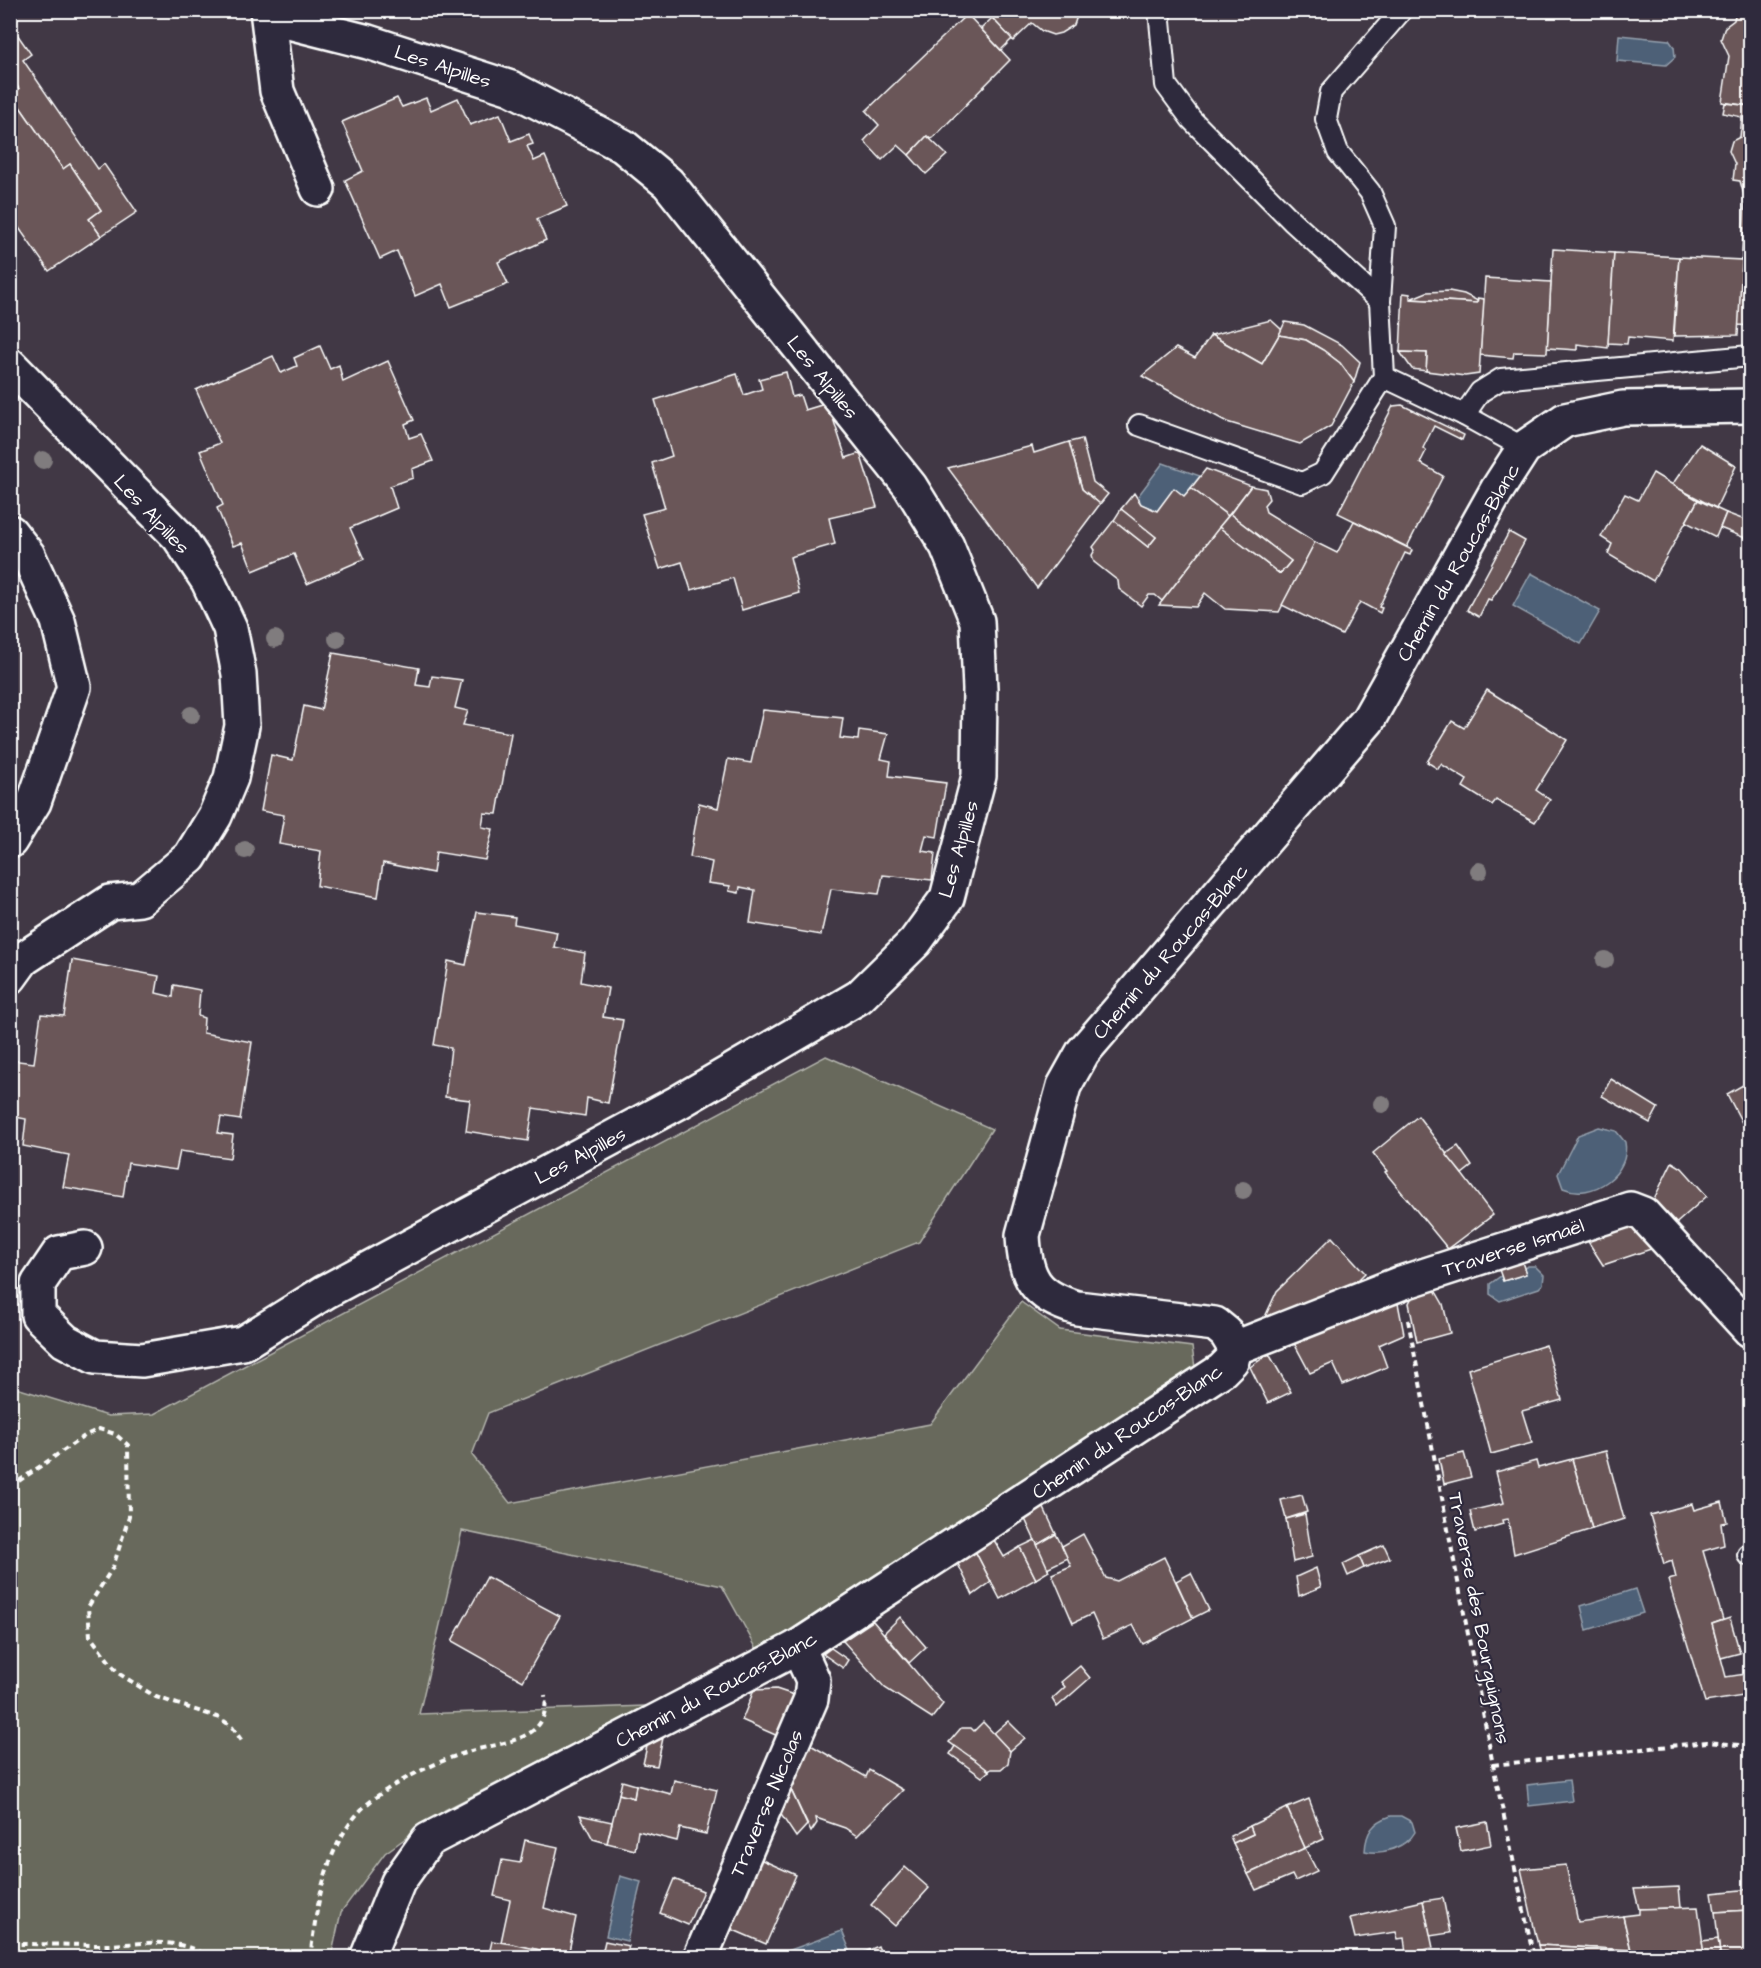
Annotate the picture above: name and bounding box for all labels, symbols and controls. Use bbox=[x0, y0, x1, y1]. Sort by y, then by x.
street label: Les Alpilles bbox=[391, 38, 495, 96]
street label: Les Alpilles bbox=[780, 330, 865, 425]
street label: Chemin du Roucas-Blanc bbox=[1391, 458, 1527, 667]
street label: Les Alpilles bbox=[107, 469, 196, 561]
street label: Les Alpilles bbox=[932, 797, 986, 901]
street label: Chemin du Roucas-Blanc bbox=[1086, 857, 1255, 1046]
street label: Les Alpilles bbox=[530, 1120, 631, 1192]
street label: Traverse Ismaël bbox=[1439, 1212, 1588, 1284]
street label: Chemin du Roucas-Blanc bbox=[1027, 1357, 1229, 1506]
street label: Traverse des Bourguignons bbox=[1440, 1490, 1517, 1747]
street label: Chemin du Roucas-Blanc bbox=[611, 1625, 823, 1755]
street label: Traverse Nicolas bbox=[723, 1725, 811, 1881]

